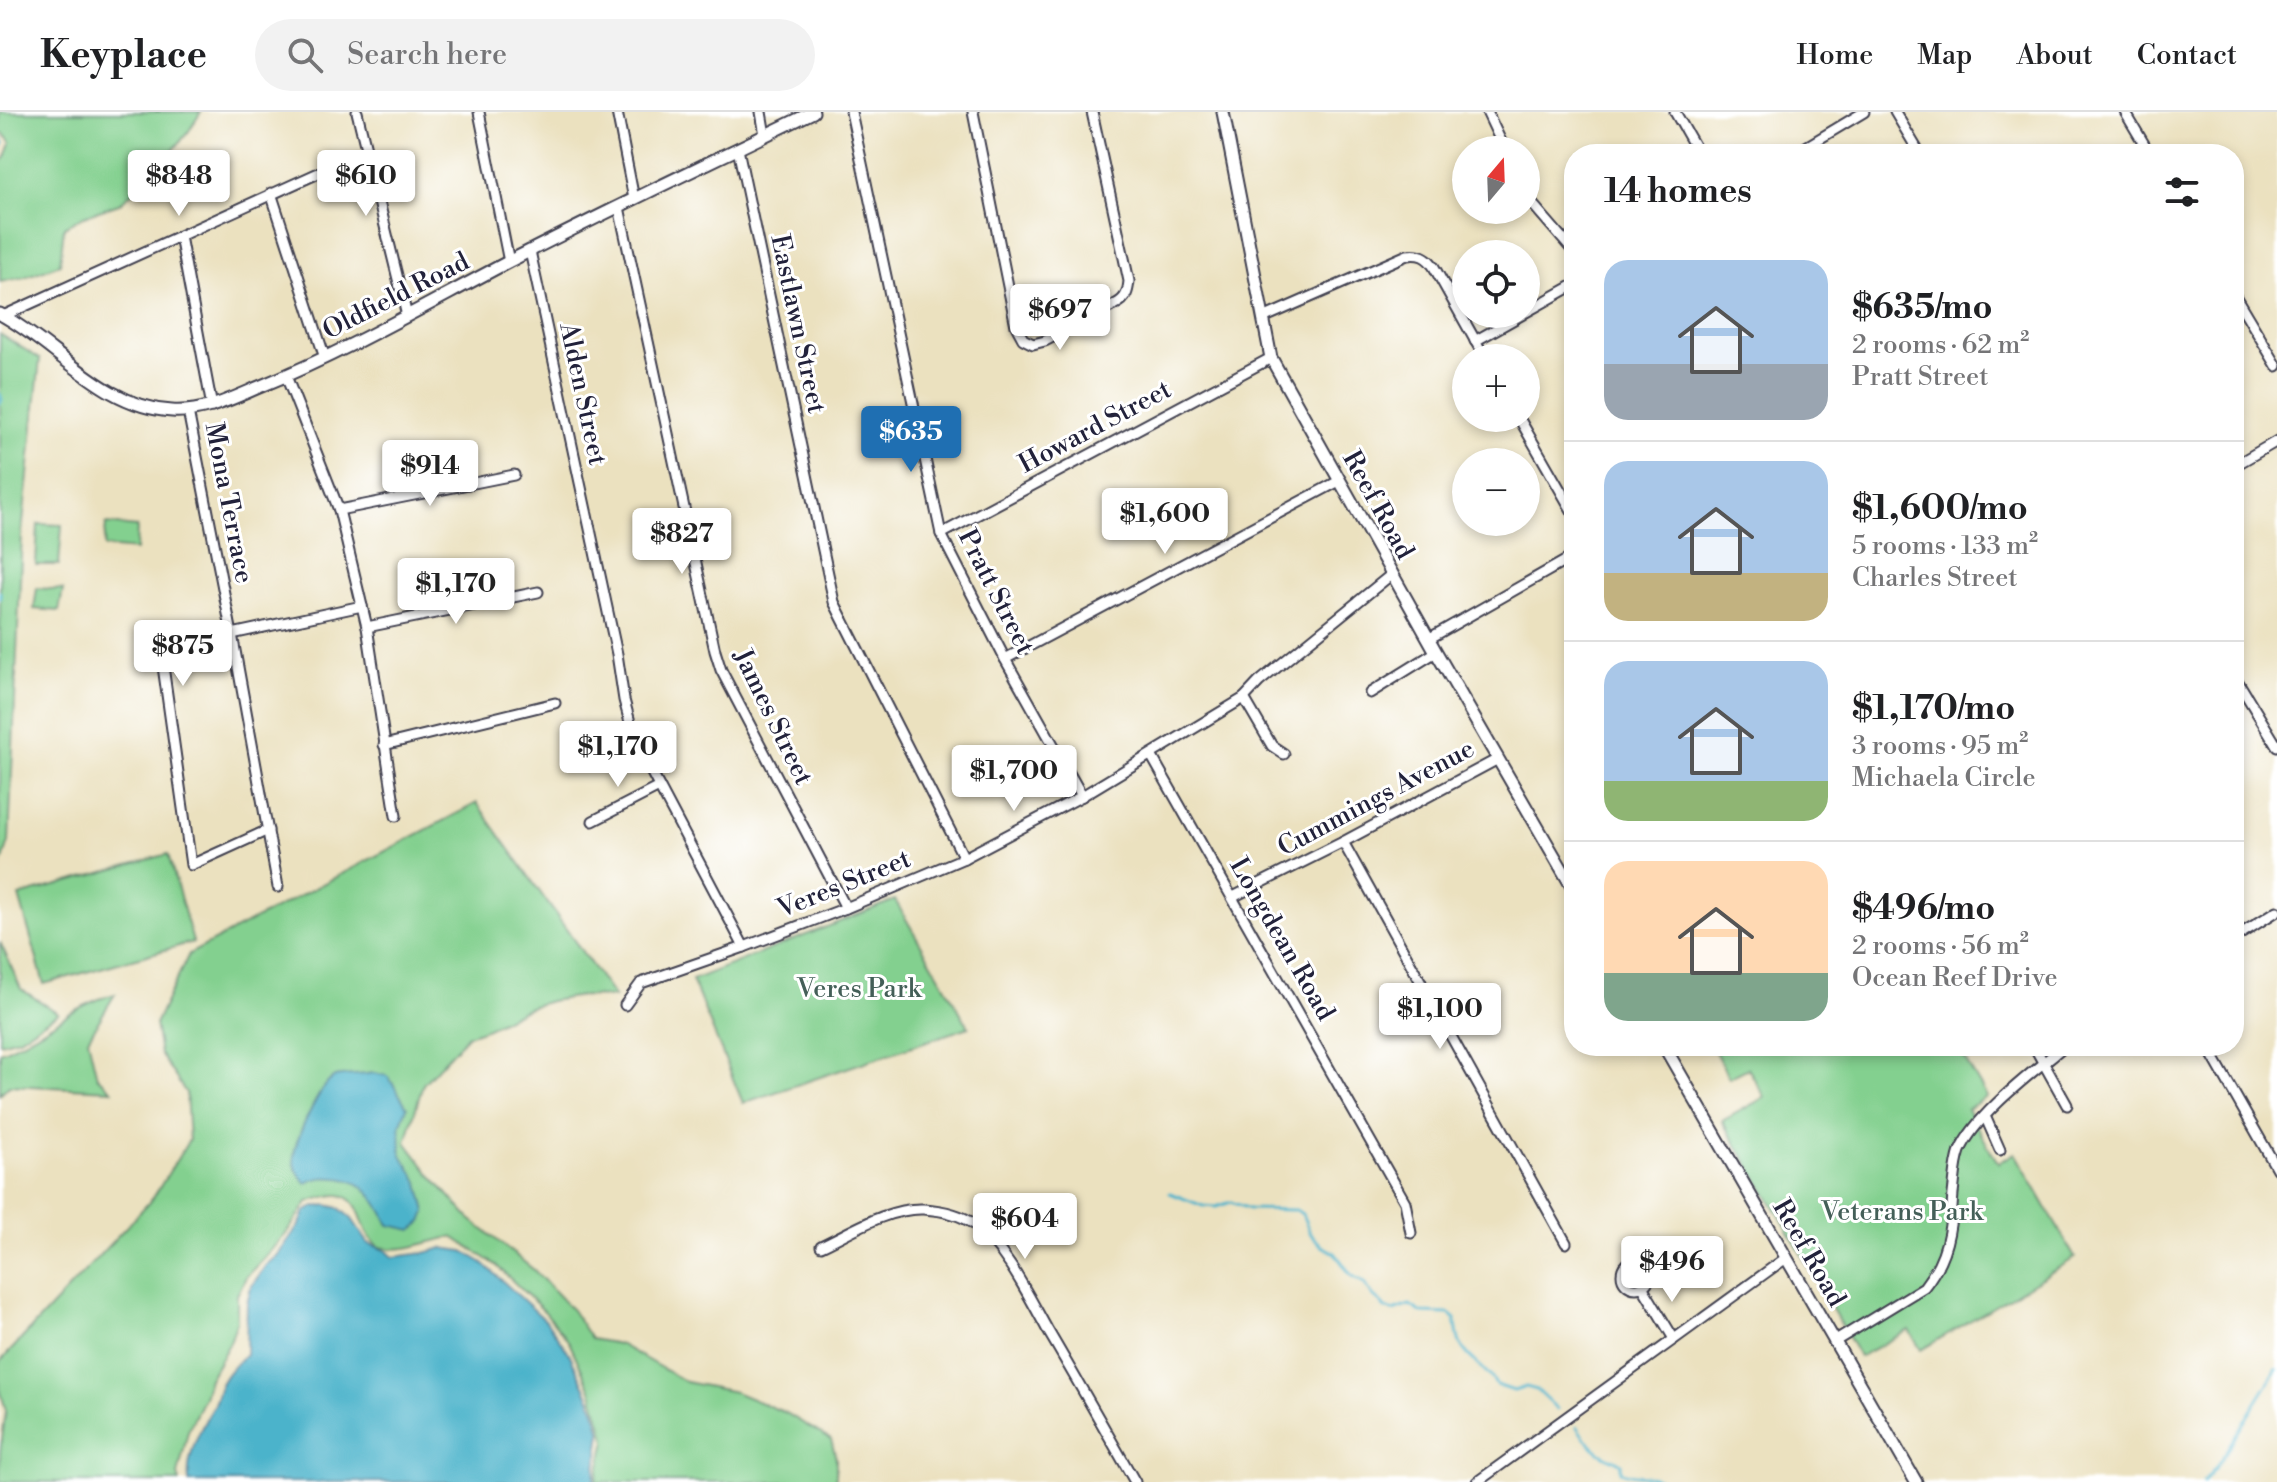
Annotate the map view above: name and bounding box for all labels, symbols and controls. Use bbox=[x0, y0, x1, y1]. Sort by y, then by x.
search box bbox=[255, 19, 815, 91]
text: Keyplace bbox=[40, 32, 207, 79]
icon: search bbox=[283, 33, 327, 77]
text: Search here bbox=[347, 36, 507, 74]
text: Home bbox=[1797, 38, 1873, 73]
text: Map bbox=[1917, 38, 1972, 73]
text: About bbox=[2016, 38, 2093, 73]
text: Contact bbox=[2137, 38, 2237, 73]
north arrow bbox=[1452, 136, 1540, 224]
map controls bbox=[1452, 136, 1540, 536]
pin: $848 bbox=[132, 150, 226, 218]
pin: $610 bbox=[319, 150, 413, 218]
text: $848 bbox=[146, 160, 212, 192]
text: $610 bbox=[335, 160, 397, 192]
icon: filters bbox=[2160, 170, 2204, 214]
text: 14 homes bbox=[1604, 171, 1752, 213]
street label: Eastlawn Street bbox=[763, 232, 833, 416]
button: locate bbox=[1452, 240, 1540, 328]
street label: Oldfield Road bbox=[317, 245, 475, 347]
pin: $697 bbox=[1013, 284, 1107, 352]
text: $635/mo bbox=[1852, 287, 1993, 329]
icon: home bbox=[1668, 292, 1764, 388]
text: $697 bbox=[1028, 294, 1092, 326]
street label: Alden Street bbox=[552, 319, 614, 468]
text: 2 rooms · 62 m² bbox=[1852, 329, 2029, 361]
button: + bbox=[1452, 344, 1540, 432]
text: Pratt Street bbox=[1852, 361, 1988, 393]
street label: Howard Street bbox=[1013, 373, 1177, 481]
pin: $635 bbox=[864, 406, 958, 474]
text: $635 bbox=[879, 416, 943, 448]
street label: Mona Terrace bbox=[198, 420, 260, 586]
pin: $914 bbox=[383, 440, 477, 508]
street label: Reef Road bbox=[1335, 445, 1421, 565]
button: − bbox=[1452, 448, 1540, 536]
text: $914 bbox=[400, 450, 460, 482]
pin: $1,600 bbox=[1100, 488, 1230, 556]
text: $1,600/mo bbox=[1852, 488, 2028, 530]
icon: home bbox=[1668, 493, 1764, 589]
text: $1,600 bbox=[1120, 498, 1210, 530]
pin: $827 bbox=[635, 508, 729, 576]
text: $827 bbox=[650, 518, 714, 550]
street label: Pratt Street bbox=[951, 524, 1041, 660]
text: 5 rooms · 133 m² bbox=[1852, 530, 2038, 562]
pin: $1,170 bbox=[391, 558, 521, 626]
text: Charles Street bbox=[1852, 562, 2018, 594]
text: $1,170 bbox=[416, 568, 497, 600]
pin: $875 bbox=[136, 620, 230, 688]
text: $875 bbox=[152, 630, 214, 662]
street label: James Street bbox=[726, 643, 820, 790]
text: $1,170/mo bbox=[1852, 688, 2015, 730]
icon: home bbox=[1668, 693, 1764, 789]
pin: $1,170 bbox=[553, 721, 683, 789]
text: 3 rooms · 95 m² bbox=[1852, 730, 2028, 762]
text: $1,170 bbox=[578, 731, 659, 763]
street label: Cummings Avenue bbox=[1272, 733, 1480, 863]
pin: $1,700 bbox=[949, 745, 1079, 813]
text: $1,700 bbox=[970, 755, 1058, 787]
text: Michaela Circle bbox=[1852, 762, 2036, 794]
street label: Veres Street bbox=[772, 843, 915, 926]
street label: Longdean Road bbox=[1222, 852, 1342, 1026]
text: $496/mo bbox=[1852, 888, 1995, 930]
icon: home bbox=[1668, 893, 1764, 989]
text: 2 rooms · 56 m² bbox=[1852, 930, 2029, 962]
text: Ocean Reef Drive bbox=[1852, 962, 2058, 994]
park label: Veres Park bbox=[796, 973, 923, 1005]
pin: $1,100 bbox=[1375, 983, 1505, 1051]
text: $1,100 bbox=[1397, 993, 1483, 1025]
pin: $604 bbox=[978, 1193, 1072, 1261]
street label: Reef Road bbox=[1765, 1193, 1853, 1313]
park label: Veterans Park bbox=[1820, 1196, 1985, 1228]
text: $604 bbox=[991, 1203, 1059, 1235]
pin: $496 bbox=[1625, 1236, 1719, 1304]
text: $496 bbox=[1639, 1246, 1705, 1278]

